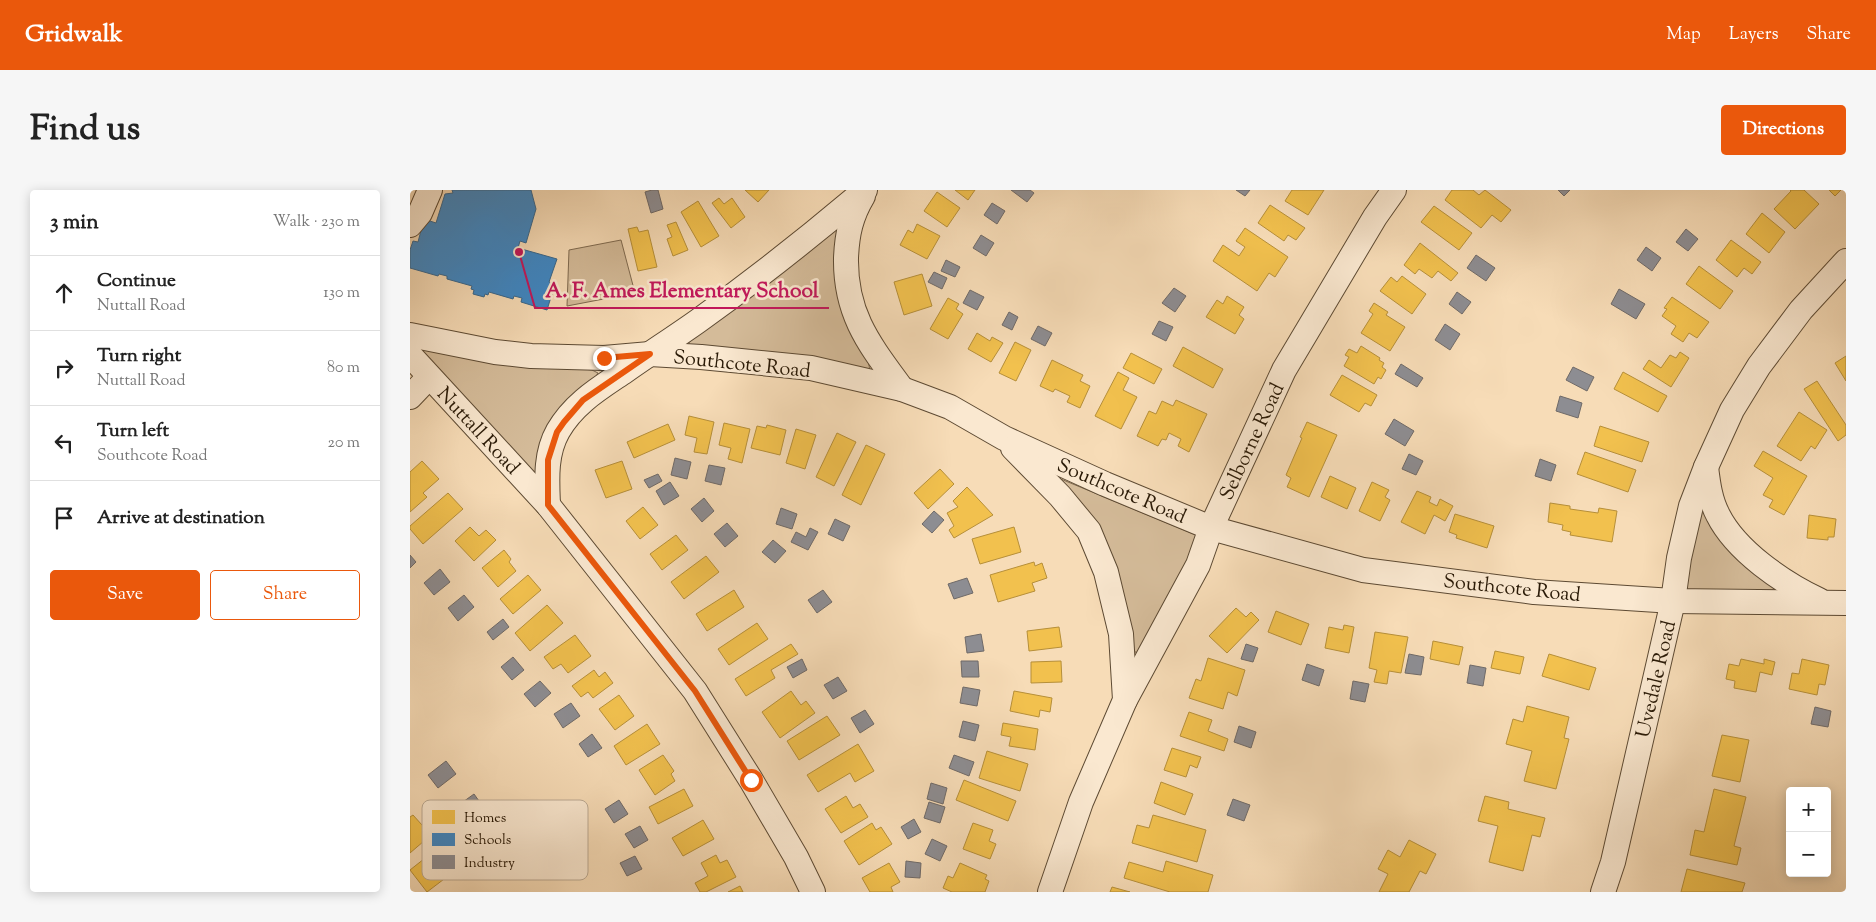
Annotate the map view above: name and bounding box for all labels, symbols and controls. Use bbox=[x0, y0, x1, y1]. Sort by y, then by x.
text: Gridwalk bbox=[25, 18, 123, 52]
text: Map bbox=[1666, 22, 1701, 48]
text: Layers bbox=[1729, 22, 1779, 48]
text: Share bbox=[1807, 22, 1851, 48]
text: Find us bbox=[30, 105, 140, 156]
button: Directions bbox=[1721, 105, 1846, 155]
text: 3 min bbox=[50, 208, 99, 238]
text: Walk · 230 m bbox=[273, 211, 360, 234]
text: Continue bbox=[97, 268, 176, 295]
callout: A. F. Ames Elementary School bbox=[535, 272, 829, 308]
text: A. F. Ames Elementary School bbox=[545, 277, 819, 307]
icon: ahead bbox=[50, 279, 78, 307]
text: 130 m bbox=[323, 282, 360, 305]
text: Nuttall Road bbox=[97, 295, 186, 318]
text: Turn right bbox=[97, 343, 181, 370]
street label: Southcote Road bbox=[672, 344, 812, 387]
route end bbox=[593, 347, 616, 370]
icon: right bbox=[50, 354, 78, 382]
text: 80 m bbox=[327, 357, 360, 380]
text: Nuttall Road bbox=[97, 370, 186, 393]
street label: Selborne Road bbox=[1213, 379, 1293, 505]
street label: Nuttall Road bbox=[429, 381, 526, 482]
text: Turn left bbox=[97, 418, 169, 445]
icon: left bbox=[50, 429, 78, 457]
text: 20 m bbox=[327, 432, 360, 455]
text: Southcote Road bbox=[97, 445, 207, 468]
street label: Southcote Road bbox=[1052, 452, 1190, 533]
icon: arrive bbox=[50, 504, 78, 532]
text: Arrive at destination bbox=[97, 505, 265, 532]
street label: Southcote Road bbox=[1442, 568, 1582, 611]
button: Save bbox=[50, 570, 200, 620]
button: Share bbox=[210, 570, 360, 620]
street label: Uvedale Road bbox=[1630, 618, 1685, 741]
route start bbox=[740, 769, 763, 792]
map controls bbox=[1786, 787, 1831, 877]
button: + bbox=[1786, 787, 1831, 832]
legend bbox=[422, 800, 588, 880]
text: Homes bbox=[464, 809, 506, 829]
text: Schools bbox=[464, 831, 511, 851]
button: − bbox=[1786, 832, 1831, 877]
text: Industry bbox=[464, 854, 515, 874]

